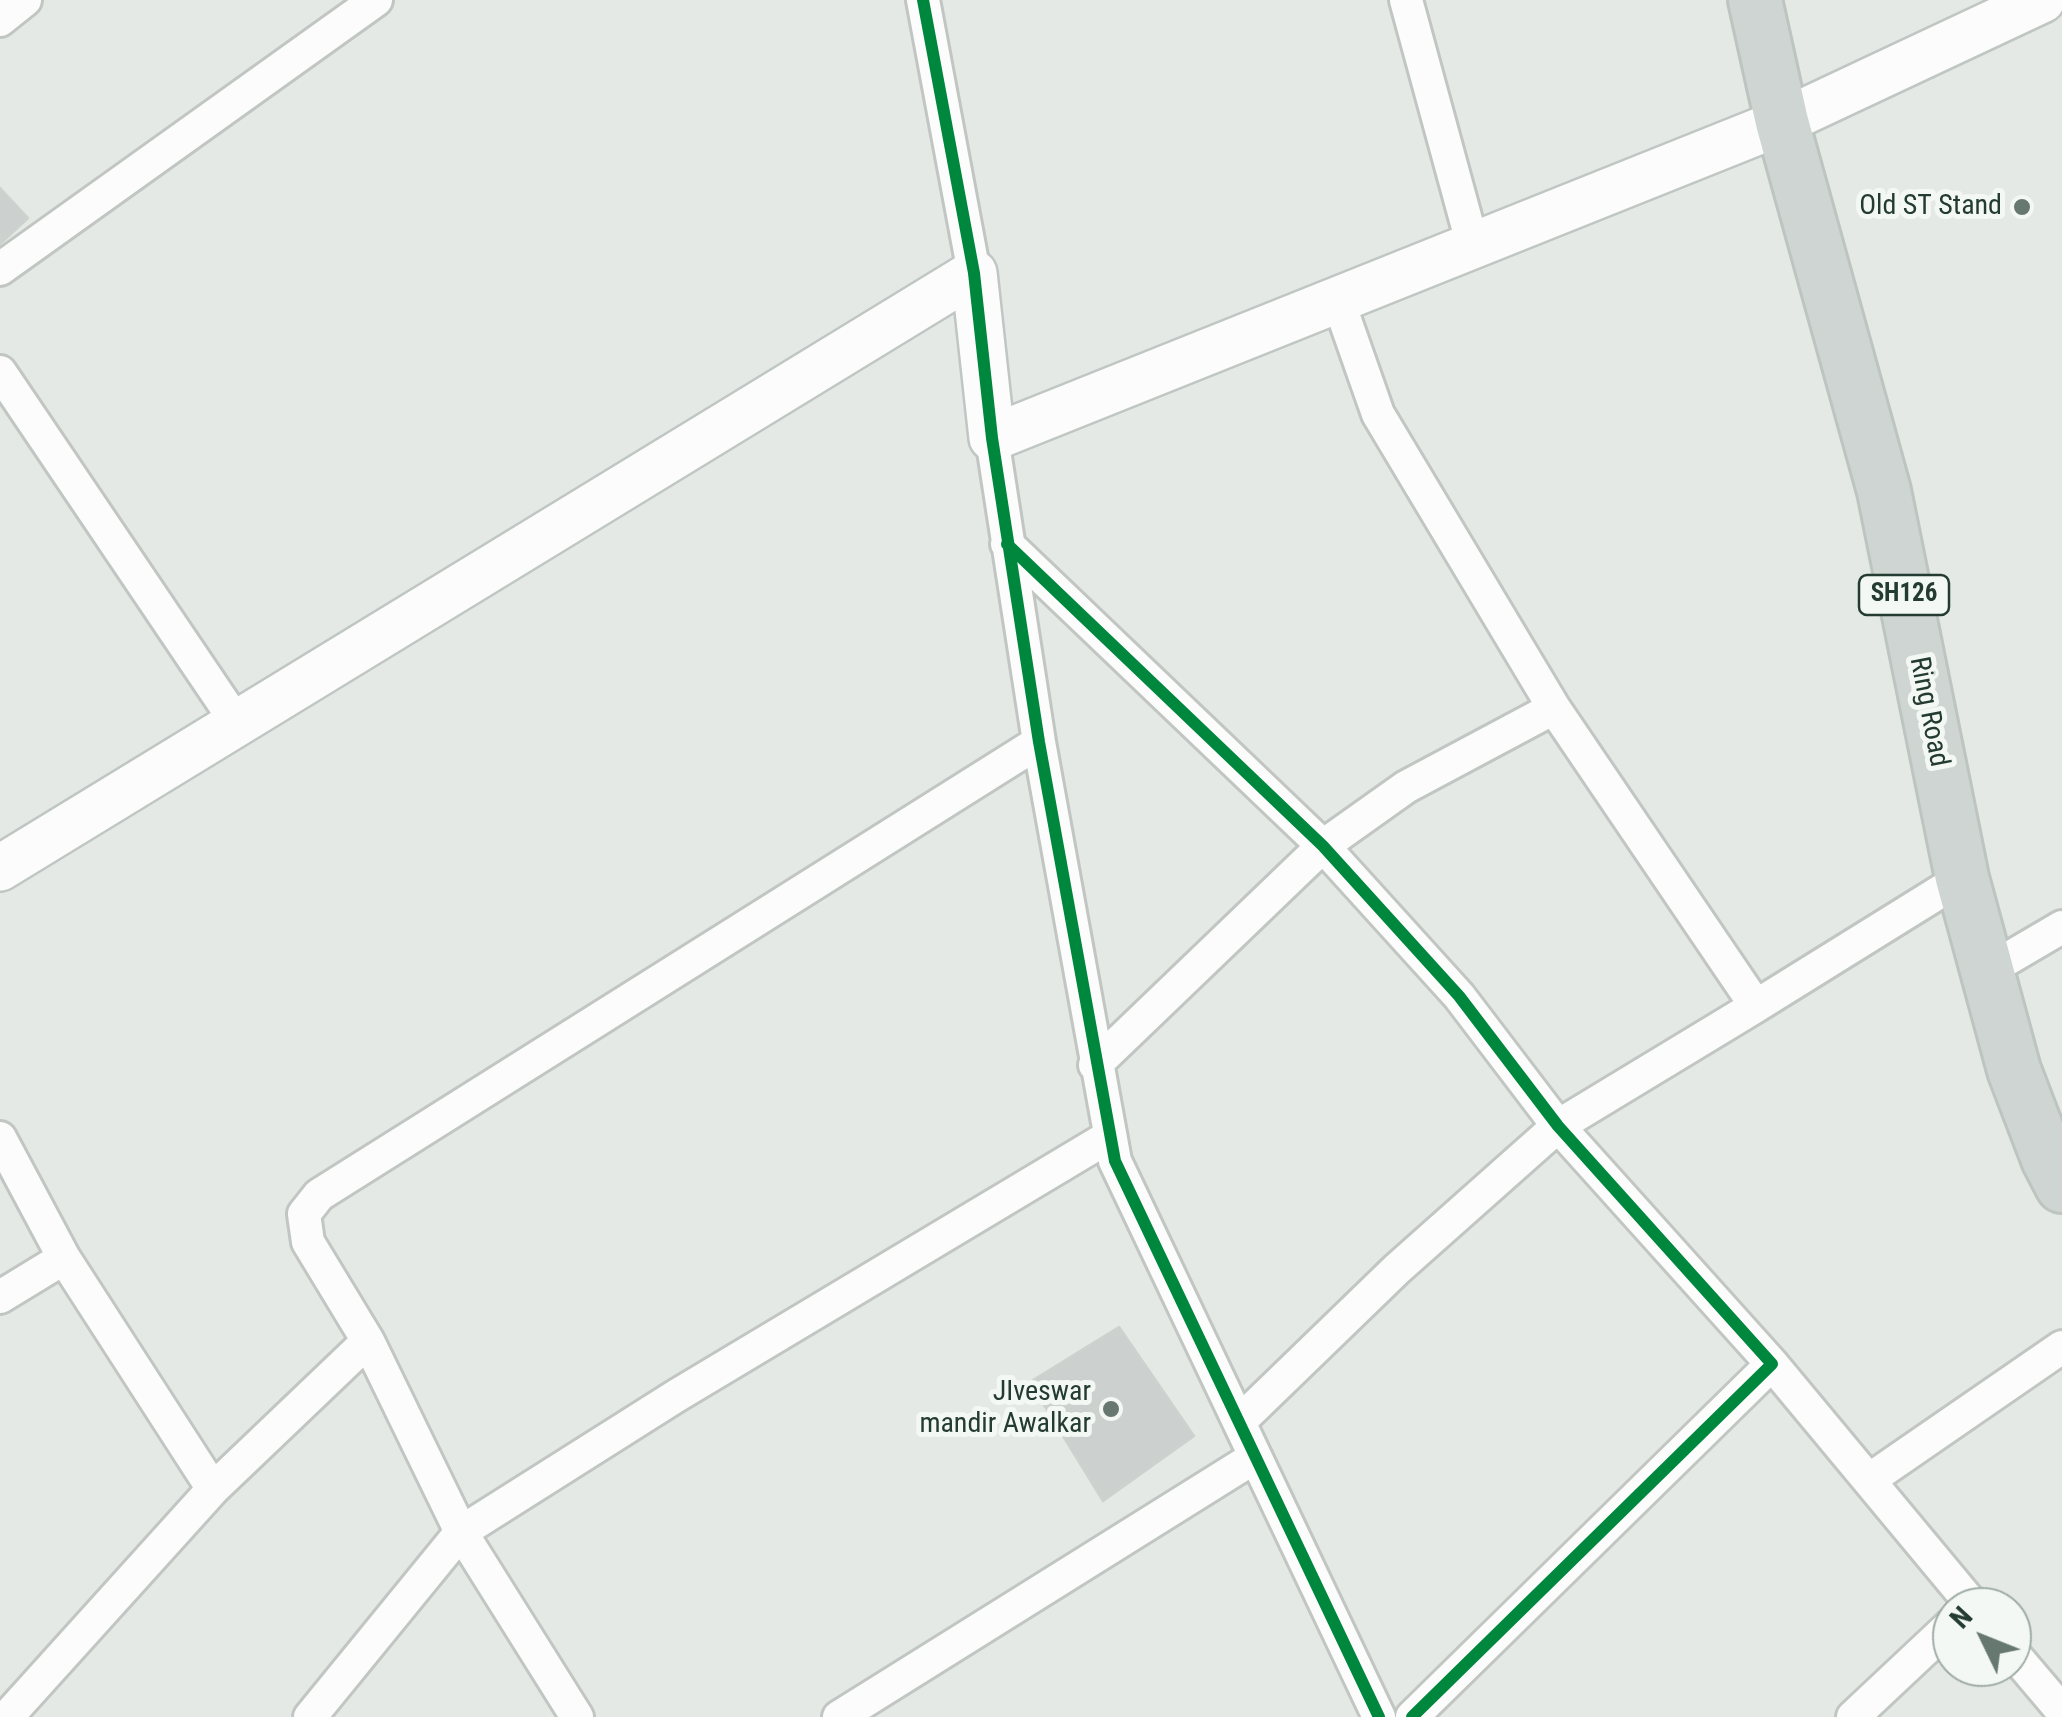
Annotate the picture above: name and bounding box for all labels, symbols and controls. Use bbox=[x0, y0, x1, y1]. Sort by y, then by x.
place label: Old ST Stand bbox=[1859, 190, 2002, 224]
marker: Old ST Stand bbox=[2011, 196, 2033, 218]
road number: SH126 bbox=[1859, 575, 1949, 615]
street label: Ring Road bbox=[1901, 654, 1955, 770]
place label: JIveswar mandir Awalkar bbox=[919, 1376, 1091, 1442]
marker: JIveswar mandir Awalkar bbox=[1100, 1398, 1122, 1420]
north arrow bbox=[1932, 1587, 2032, 1687]
text: N bbox=[1943, 1600, 1979, 1635]

